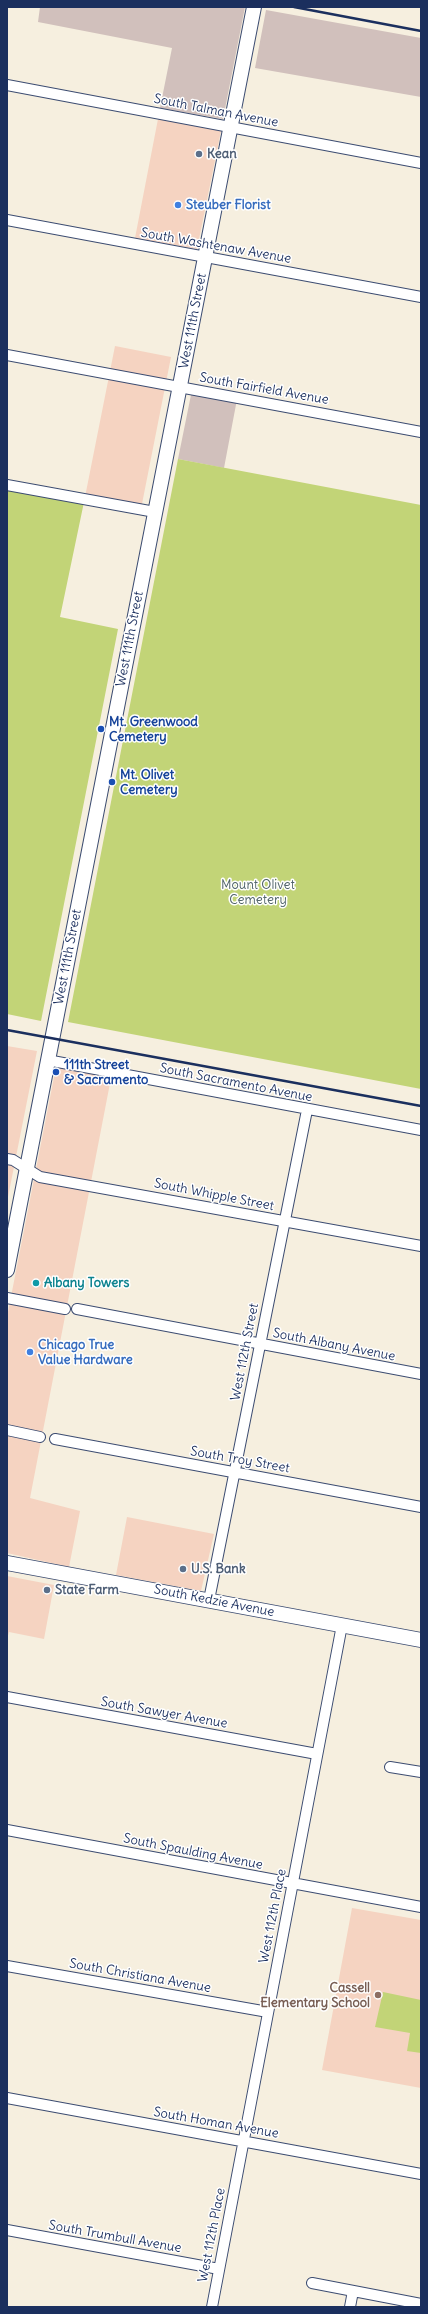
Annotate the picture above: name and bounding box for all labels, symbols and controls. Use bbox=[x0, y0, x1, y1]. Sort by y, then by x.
street label: South Talman Avenue bbox=[152, 91, 280, 131]
place label: Kean bbox=[207, 146, 237, 162]
marker: Kean bbox=[194, 149, 204, 159]
place label: Steuber Florist bbox=[186, 197, 271, 213]
marker: Steuber Florist bbox=[173, 200, 183, 210]
street label: South Washtenaw Avenue bbox=[140, 225, 292, 267]
street label: West 111th Street bbox=[176, 272, 210, 370]
street label: South Fairfield Avenue bbox=[198, 370, 330, 408]
street label: West 111th Street bbox=[113, 590, 147, 688]
place label: Mt. Greenwood Cemetery bbox=[109, 714, 198, 745]
marker: Mt. Greenwood Cemetery bbox=[96, 724, 106, 734]
place label: Mt. Olivet Cemetery bbox=[120, 767, 178, 798]
marker: Mt. Olivet Cemetery bbox=[107, 777, 117, 787]
park label: Mount Olivet Cemetery bbox=[221, 877, 295, 908]
street label: West 111th Street bbox=[51, 908, 85, 1006]
place label: 111th Street & Sacramento bbox=[64, 1057, 148, 1088]
street label: South Sacramento Avenue bbox=[158, 1061, 314, 1105]
marker: 111th Street & Sacramento bbox=[51, 1067, 61, 1077]
street label: South Whipple Street bbox=[153, 1176, 275, 1214]
place label: Albany Towers bbox=[44, 1275, 130, 1291]
marker: Albany Towers bbox=[31, 1278, 41, 1288]
street label: West 112th Street bbox=[228, 1302, 262, 1402]
street label: South Albany Avenue bbox=[271, 1325, 397, 1365]
place label: Chicago True Value Hardware bbox=[38, 1337, 133, 1368]
marker: Chicago True Value Hardware bbox=[25, 1347, 35, 1357]
street label: South Troy Street bbox=[189, 1444, 291, 1476]
place label: U.S. Bank bbox=[191, 1561, 246, 1577]
marker: U.S. Bank bbox=[178, 1564, 188, 1574]
place label: State Farm bbox=[55, 1582, 119, 1598]
street label: South Kedzie Avenue bbox=[153, 1582, 275, 1620]
marker: State Farm bbox=[42, 1585, 52, 1595]
street label: South Sawyer Avenue bbox=[99, 1694, 229, 1732]
street label: South Spaulding Avenue bbox=[122, 1831, 264, 1873]
street label: West 112th Place bbox=[256, 1868, 290, 1964]
street label: South Christiana Avenue bbox=[68, 1956, 212, 1996]
place label: Cassell Elementary School bbox=[260, 1980, 370, 2011]
marker: Cassell Elementary School bbox=[373, 1990, 383, 2000]
street label: South Homan Avenue bbox=[152, 2104, 280, 2142]
street label: West 112th Place bbox=[195, 2187, 229, 2283]
street label: South Trumbull Avenue bbox=[47, 2218, 183, 2256]

